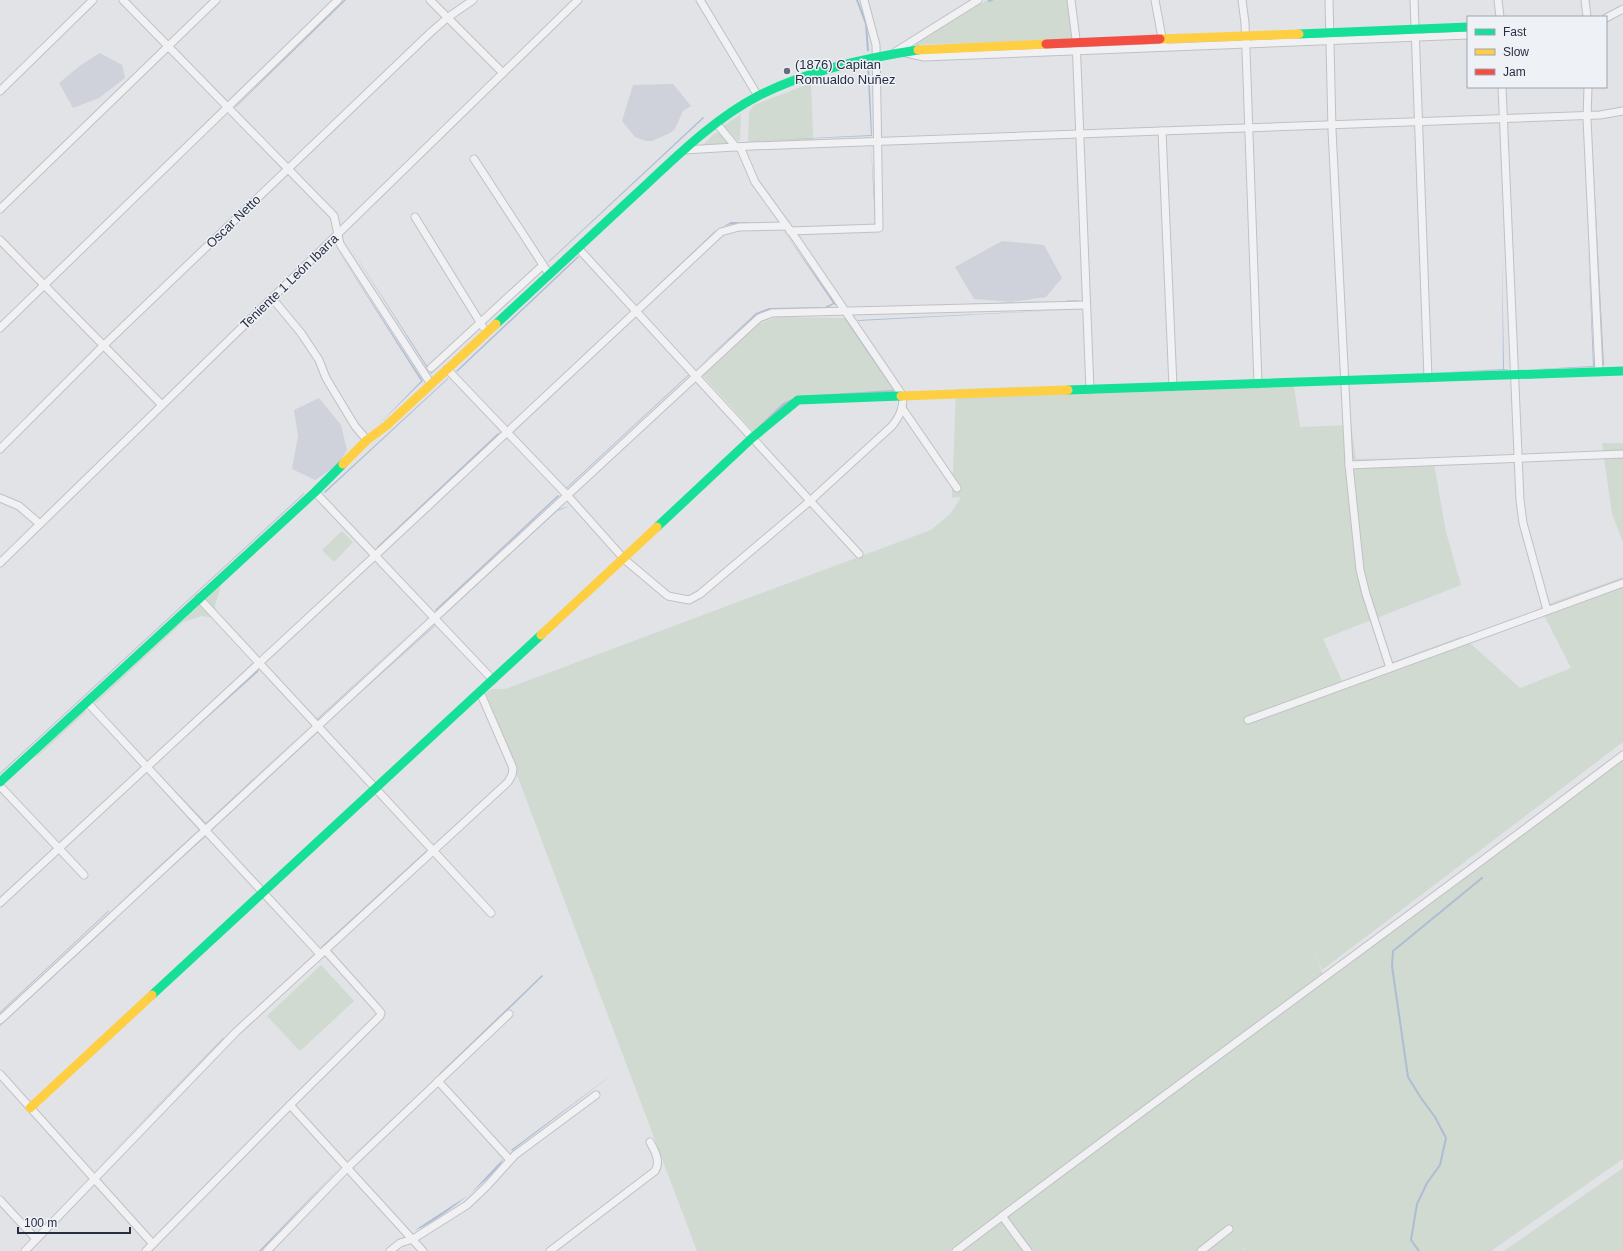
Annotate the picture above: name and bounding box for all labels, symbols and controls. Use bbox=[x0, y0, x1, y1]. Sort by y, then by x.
legend bbox=[1467, 16, 1607, 88]
text: Fast bbox=[1503, 25, 1527, 39]
text: Slow bbox=[1503, 45, 1529, 59]
place label: (1876) Capitan Romualdo Nuñez bbox=[795, 57, 895, 87]
text: Jam bbox=[1503, 65, 1526, 79]
marker: (1876) Capitan Romualdo Nuñez bbox=[782, 66, 792, 76]
street label: Oscar Netto bbox=[203, 192, 264, 251]
street label: Teniente 1 León Ibarra bbox=[237, 230, 342, 332]
scale bar bbox=[18, 1209, 130, 1235]
text: 100 m bbox=[24, 1216, 57, 1230]

